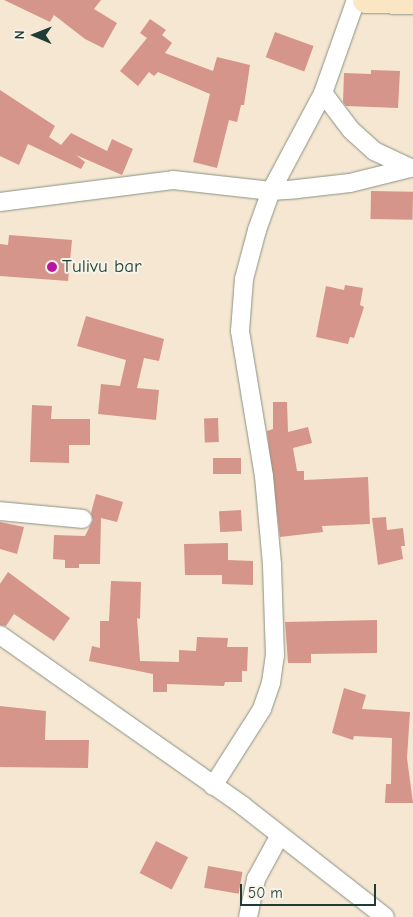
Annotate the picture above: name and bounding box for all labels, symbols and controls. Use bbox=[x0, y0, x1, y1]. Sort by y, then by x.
north arrow bbox=[10, 10, 60, 60]
text: N bbox=[11, 30, 28, 39]
place label: Tulivu bar bbox=[62, 256, 142, 278]
marker: Tulivu bar bbox=[46, 261, 58, 273]
scale bar bbox=[243, 874, 379, 906]
text: 50 m bbox=[248, 884, 283, 902]

